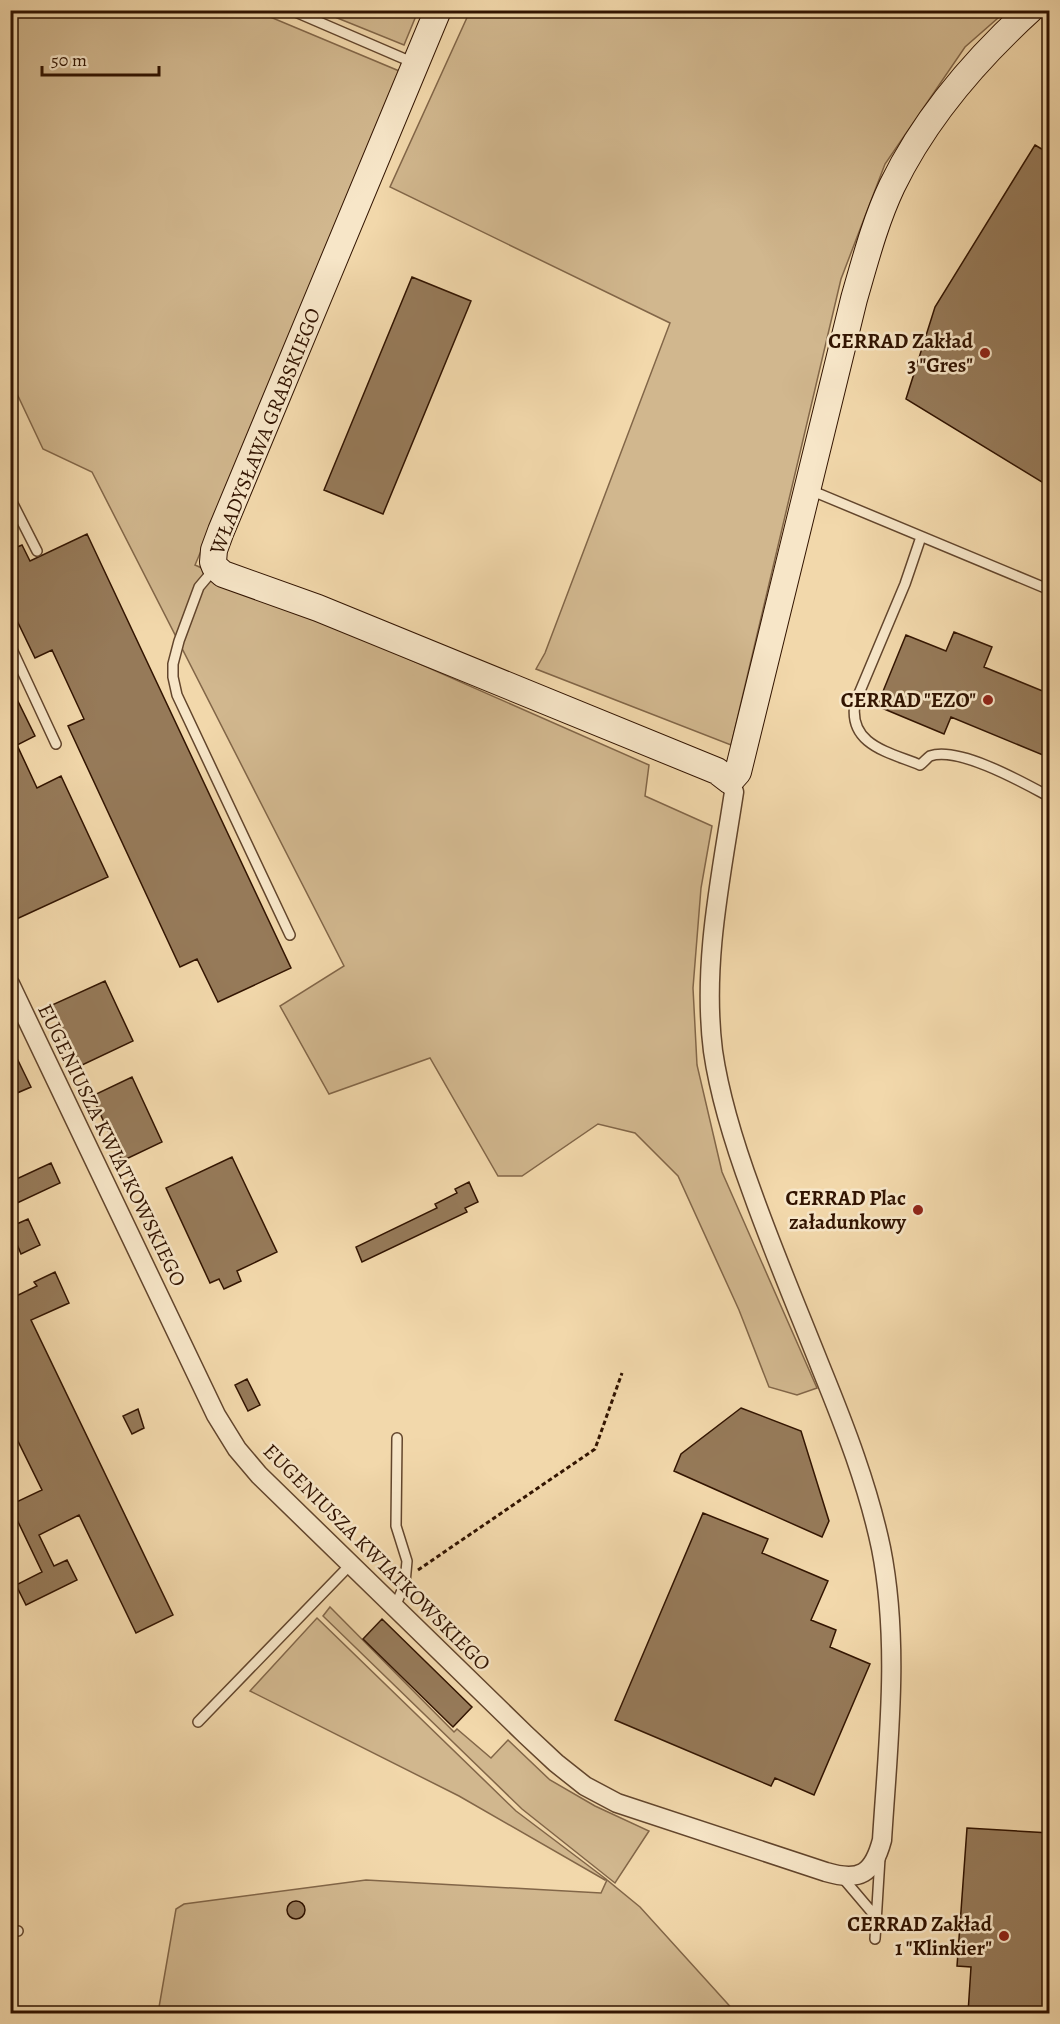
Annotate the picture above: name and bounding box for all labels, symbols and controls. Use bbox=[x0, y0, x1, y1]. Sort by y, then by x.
scale bar bbox=[42, 39, 159, 77]
text: 50 m bbox=[51, 48, 87, 72]
street label: WŁADYSŁAWA GRABSKIEGO bbox=[202, 304, 327, 559]
place label: CERRAD Zakład 3 "Gres" bbox=[828, 327, 974, 379]
marker: CERRAD Zakład 3 "Gres" bbox=[978, 346, 992, 360]
place label: CERRAD "EZO" bbox=[841, 686, 976, 714]
marker: CERRAD "EZO" bbox=[981, 693, 995, 707]
street label: EUGENIUSZA KWIATKOWSKIEGO bbox=[31, 999, 193, 1291]
place label: CERRAD Plac załadunkowy bbox=[785, 1184, 907, 1236]
marker: CERRAD Plac załadunkowy bbox=[911, 1203, 925, 1217]
street label: EUGENIUSZA KWIATKOWSKIEGO bbox=[257, 1437, 497, 1677]
place label: CERRAD Zakład 1 "Klinkier" bbox=[847, 1910, 993, 1962]
marker: CERRAD Zakład 1 "Klinkier" bbox=[997, 1929, 1011, 1943]

